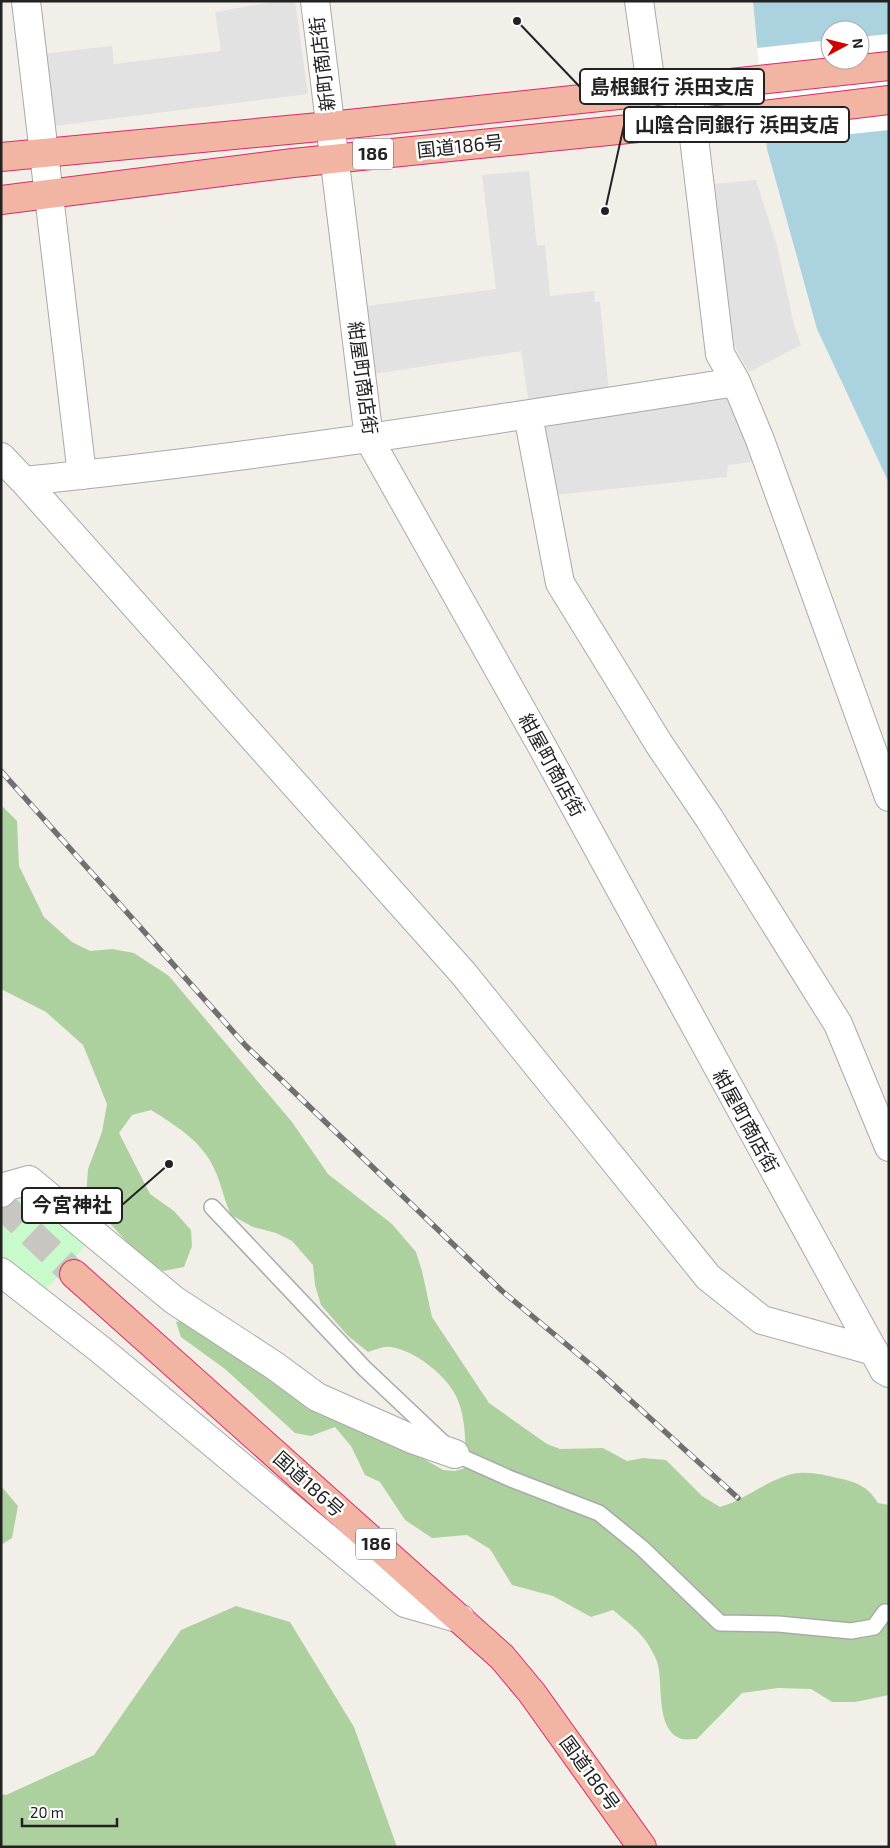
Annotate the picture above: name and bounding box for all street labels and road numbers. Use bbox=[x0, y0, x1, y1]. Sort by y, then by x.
street label: 新町商店街 bbox=[304, 16, 339, 113]
street label: 国道186号 bbox=[415, 130, 504, 161]
road number: 186 bbox=[353, 138, 393, 170]
street label: 紺屋町商店街 bbox=[344, 320, 383, 436]
street label: 紺屋町商店街 bbox=[515, 709, 590, 820]
street label: 紺屋町商店街 bbox=[709, 1065, 784, 1176]
street label: 国道186号 bbox=[269, 1446, 349, 1521]
road number: 186 bbox=[356, 1528, 396, 1560]
street label: 国道186号 bbox=[556, 1731, 625, 1815]

